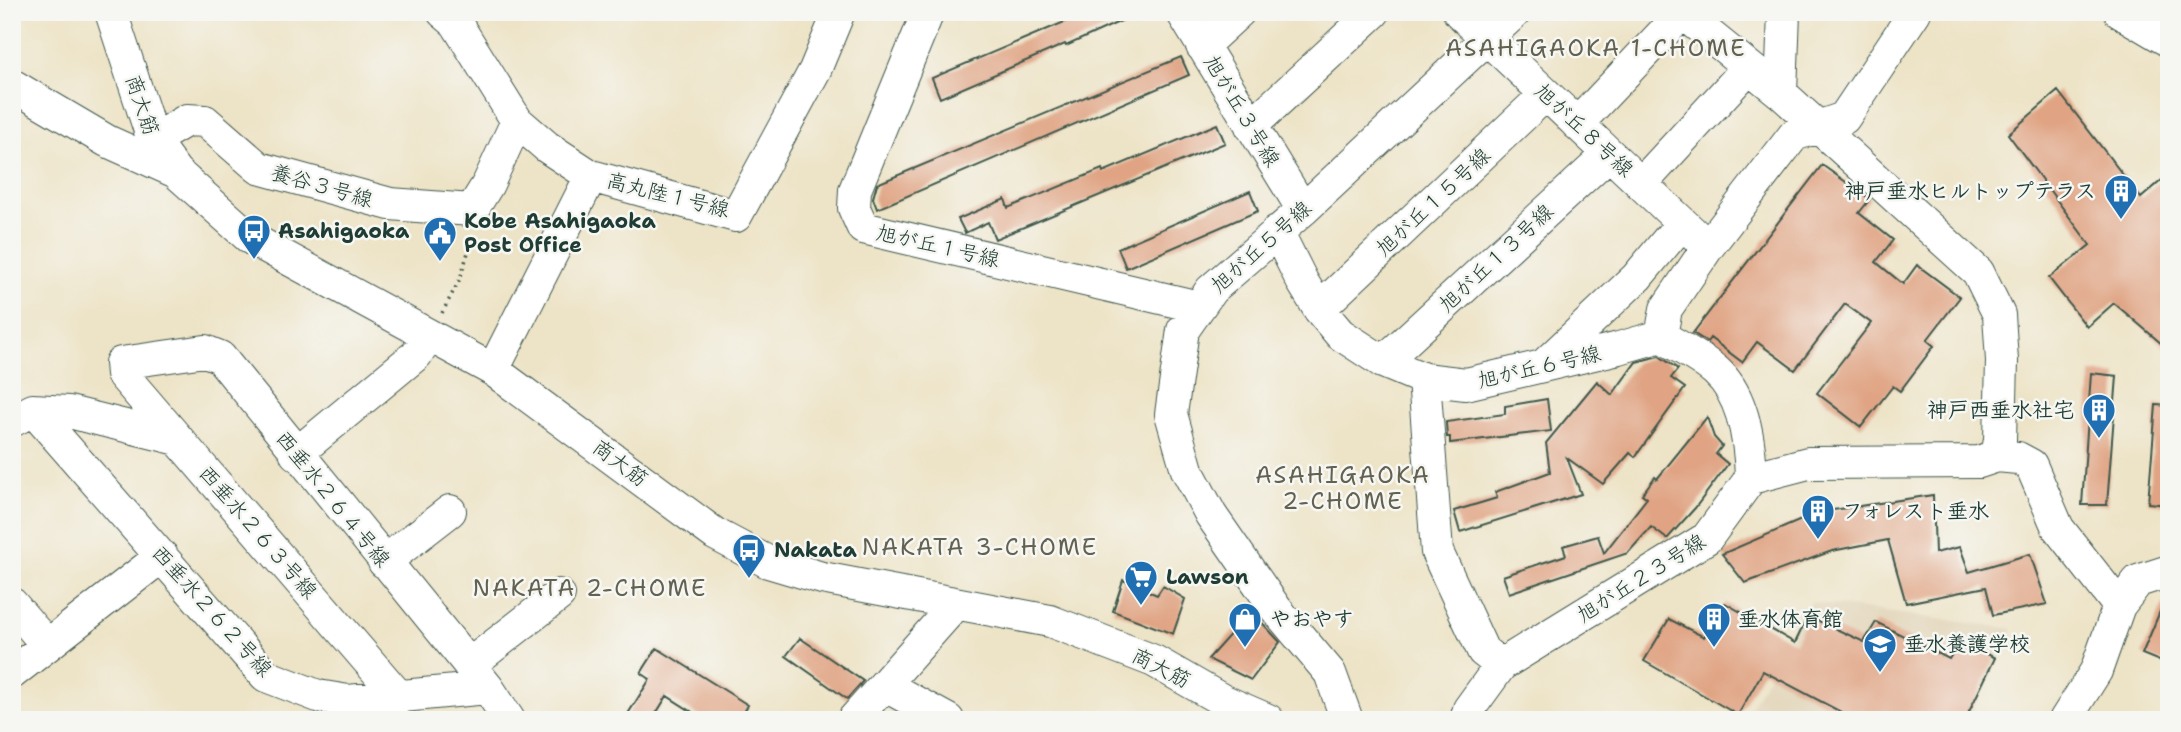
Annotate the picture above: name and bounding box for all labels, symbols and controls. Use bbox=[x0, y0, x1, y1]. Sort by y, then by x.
district label: ASAHIGAOKA 1-CHOME bbox=[1445, 33, 1747, 63]
street label: 旭が丘３号線 bbox=[1198, 50, 1286, 172]
street label: 商大筋 bbox=[119, 71, 165, 139]
street label: 旭が丘８号線 bbox=[1528, 77, 1640, 183]
street label: 旭が丘１５号線 bbox=[1370, 142, 1496, 262]
street label: 養谷３号線 bbox=[268, 158, 376, 214]
street label: 高丸陸１号線 bbox=[603, 166, 733, 224]
building icon: 神戸垂水ヒルトップテラス bbox=[2102, 172, 2140, 221]
place label: 神戸垂水ヒルトップテラス bbox=[1844, 177, 2096, 205]
street label: 旭が丘５号線 bbox=[1205, 194, 1317, 300]
street label: 旭が丘１３号線 bbox=[1433, 198, 1559, 318]
place label: Kobe Asahigaoka Post Office bbox=[464, 207, 656, 259]
bus stop icon: Asahigaoka bbox=[235, 212, 273, 261]
public building icon: Kobe Asahigaoka Post Office bbox=[421, 214, 459, 263]
place label: Asahigaoka bbox=[278, 217, 410, 245]
street label: 旭が丘１号線 bbox=[873, 218, 1003, 274]
street label: 旭が丘６号線 bbox=[1474, 339, 1604, 395]
building icon: 神戸西垂水社宅 bbox=[2080, 391, 2118, 440]
place label: 神戸西垂水社宅 bbox=[1927, 396, 2074, 424]
street label: 西垂水２６４号線 bbox=[269, 425, 397, 573]
street label: 商大筋 bbox=[586, 433, 654, 493]
street label: 西垂水２６３号線 bbox=[192, 459, 324, 605]
district label: ASAHIGAOKA 2-CHOME bbox=[1255, 460, 1431, 516]
building icon: フォレスト垂水 bbox=[1799, 492, 1837, 541]
place label: フォレスト垂水 bbox=[1842, 497, 1989, 525]
street label: 旭が丘２３号線 bbox=[1571, 527, 1711, 629]
bus stop icon: Nakata bbox=[730, 531, 768, 580]
district label: NAKATA 3-CHOME bbox=[862, 532, 1098, 562]
place label: Nakata bbox=[774, 536, 857, 564]
street label: 西垂水２６２号線 bbox=[145, 539, 279, 683]
supermarket icon: Lawson bbox=[1122, 558, 1160, 607]
place label: Lawson bbox=[1166, 563, 1249, 591]
district label: NAKATA 2-CHOME bbox=[473, 573, 708, 603]
shop icon: やおやす bbox=[1226, 600, 1264, 649]
building icon: 垂水体育館 bbox=[1695, 600, 1733, 649]
place label: やおやす bbox=[1270, 605, 1354, 633]
place label: 垂水体育館 bbox=[1738, 605, 1843, 633]
school or university icon: 垂水養護学校 bbox=[1861, 625, 1899, 674]
place label: 垂水養護学校 bbox=[1904, 630, 2030, 658]
street label: 商大筋 bbox=[1127, 641, 1195, 695]

